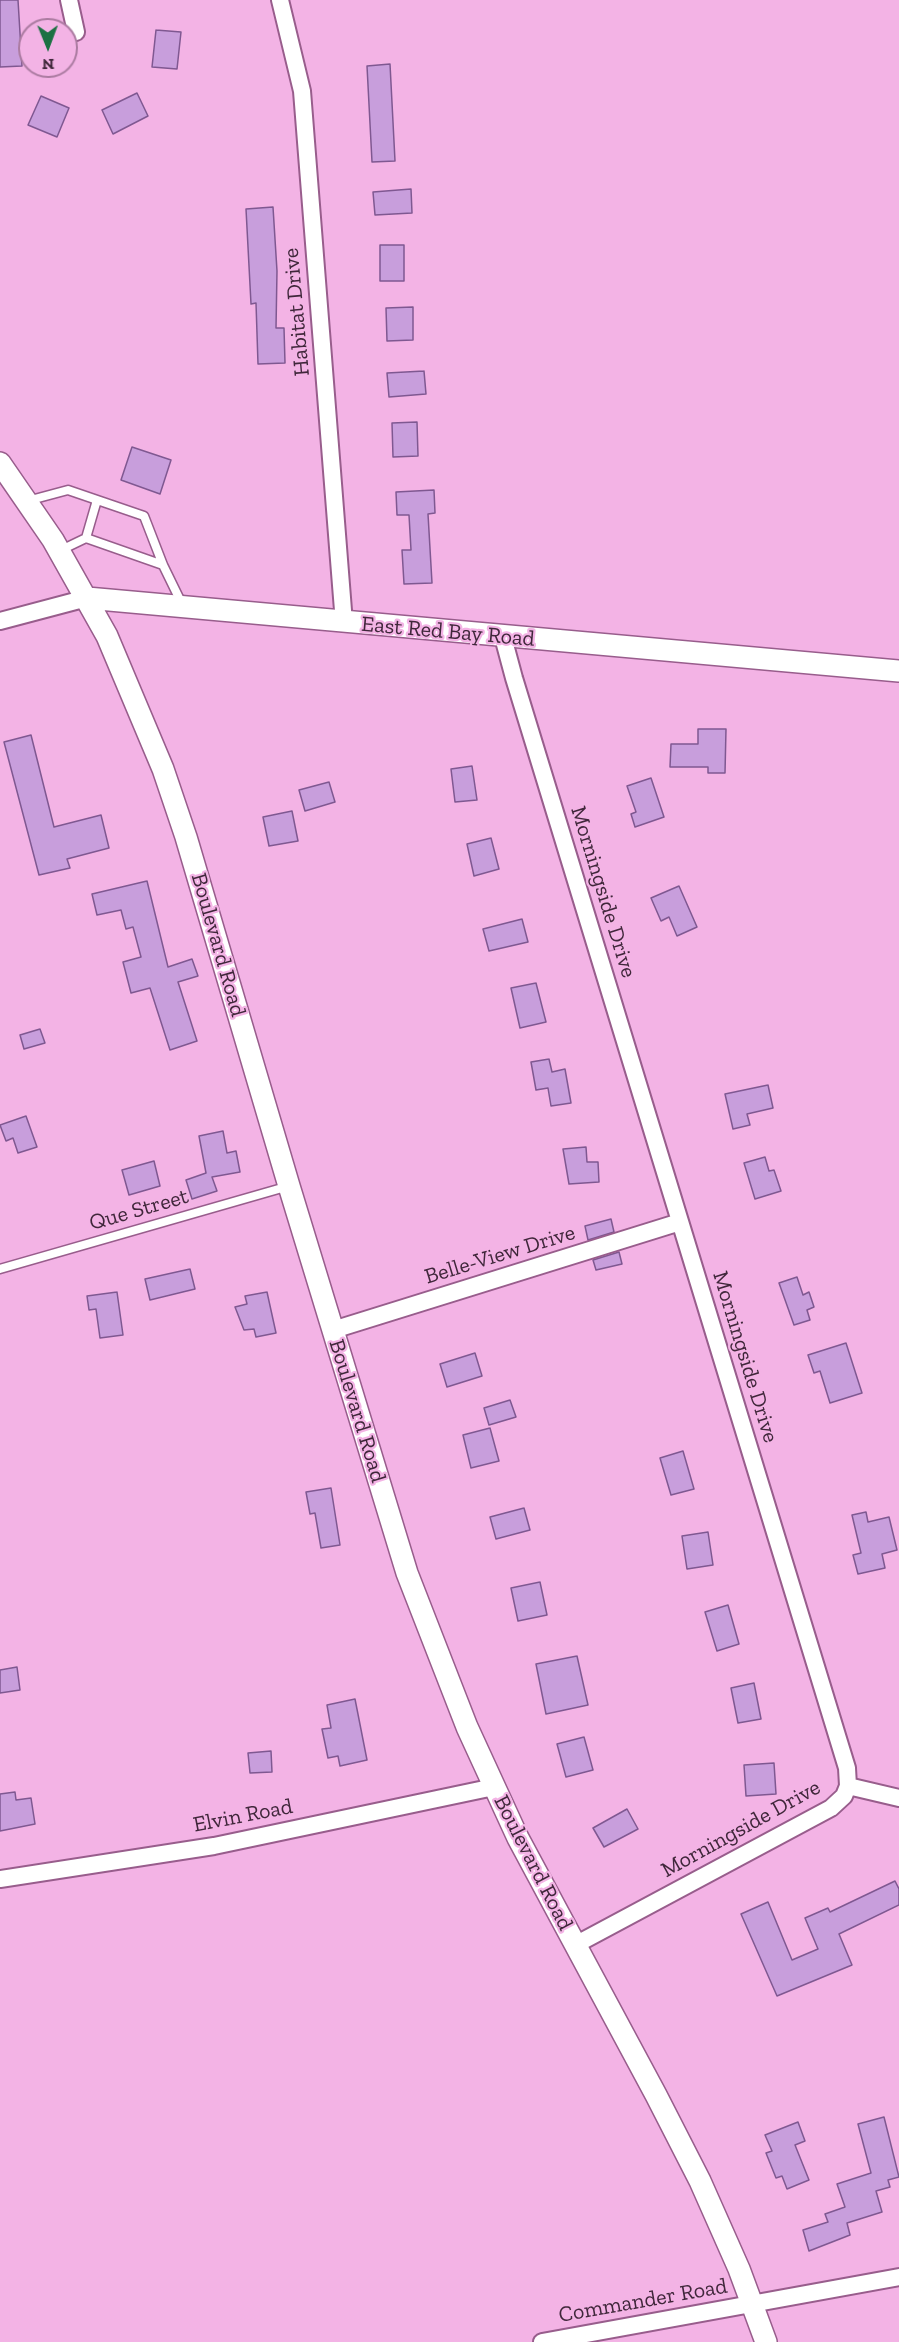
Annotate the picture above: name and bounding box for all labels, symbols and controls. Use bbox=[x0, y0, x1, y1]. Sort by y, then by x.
north arrow bbox=[18, 18, 78, 78]
text: N bbox=[42, 55, 55, 74]
street label: Habitat Drive bbox=[278, 247, 316, 377]
street label: East Red Bay Road bbox=[360, 611, 536, 653]
street label: Morningside Drive bbox=[564, 803, 642, 981]
street label: Boulevard Road bbox=[185, 870, 251, 1020]
street label: Que Street bbox=[86, 1183, 192, 1237]
street label: Belle-View Drive bbox=[422, 1220, 578, 1290]
street label: Morningside Drive bbox=[706, 1268, 784, 1446]
street label: Boulevard Road bbox=[323, 1336, 391, 1486]
street label: Morningside Drive bbox=[657, 1774, 825, 1884]
street label: Boulevard Road bbox=[488, 1791, 578, 1935]
street label: Elvin Road bbox=[191, 1793, 295, 1839]
street label: Commander Road bbox=[557, 2273, 729, 2329]

